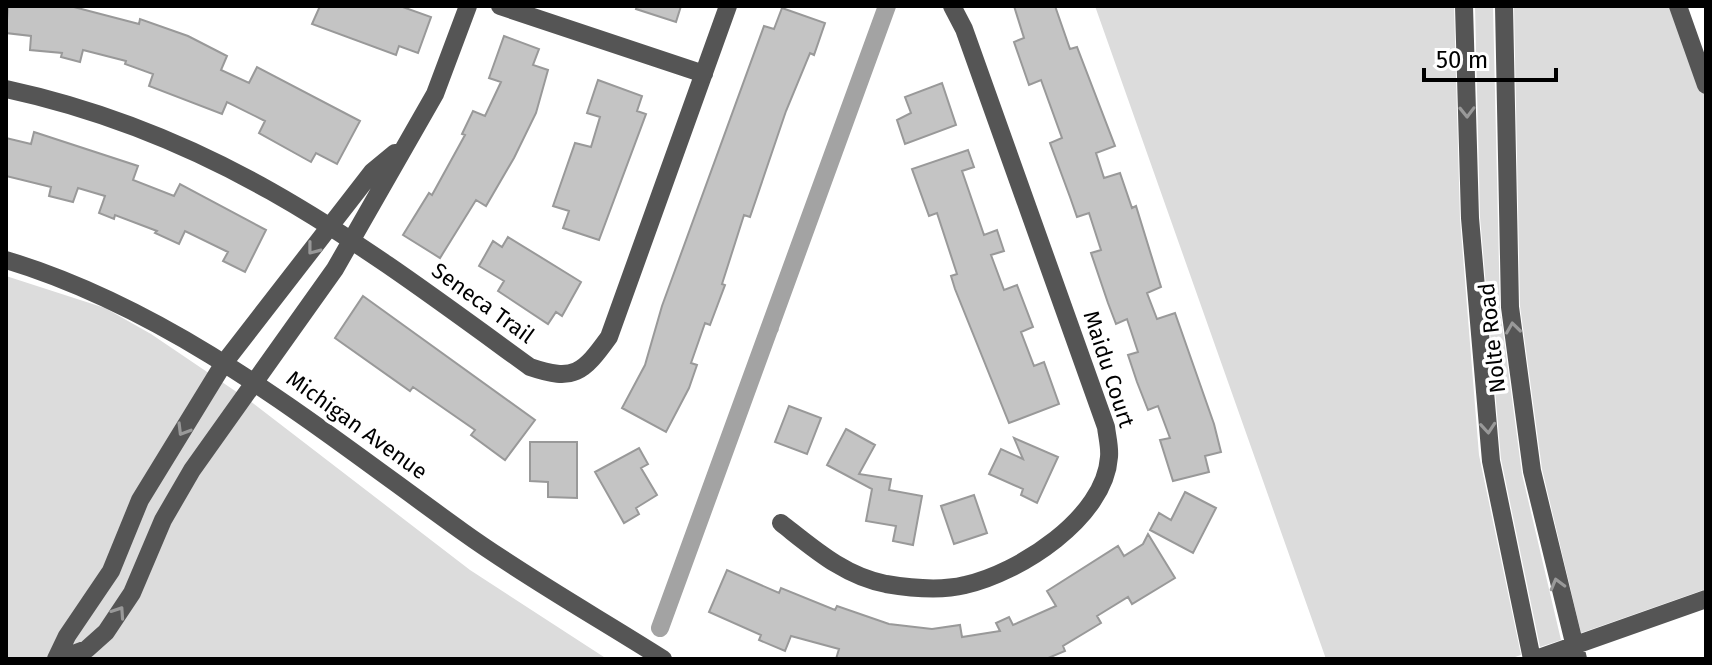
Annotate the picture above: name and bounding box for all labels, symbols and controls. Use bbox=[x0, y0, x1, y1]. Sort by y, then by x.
scale bar bbox=[1424, 32, 1556, 82]
text: 50 m bbox=[1436, 46, 1488, 74]
one-way arrow bbox=[1459, 106, 1476, 119]
one-way arrow bbox=[308, 240, 322, 255]
street label: Seneca Trail bbox=[427, 257, 539, 349]
street label: Nolte Road bbox=[1473, 282, 1511, 394]
street label: Maidu Court bbox=[1077, 307, 1141, 431]
one-way arrow bbox=[1505, 321, 1522, 335]
street label: Michigan Avenue bbox=[281, 365, 433, 485]
one-way arrow bbox=[178, 421, 193, 436]
one-way arrow bbox=[1479, 422, 1496, 435]
one-way arrow bbox=[1550, 577, 1567, 591]
one-way arrow bbox=[109, 607, 124, 621]

